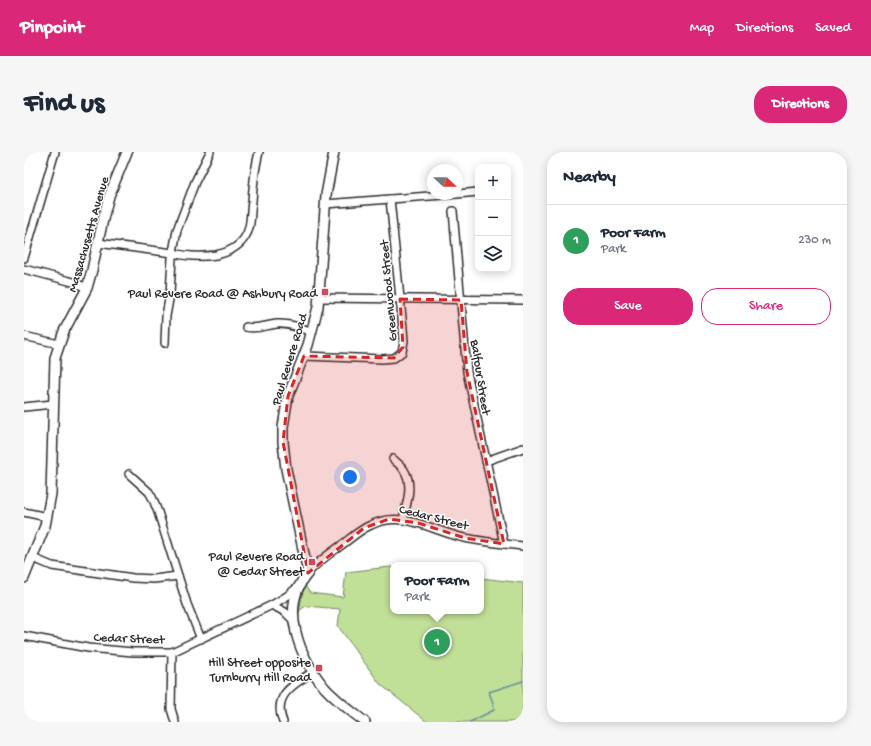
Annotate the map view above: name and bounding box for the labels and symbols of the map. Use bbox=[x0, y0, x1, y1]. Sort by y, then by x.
north arrow bbox=[427, 164, 463, 200]
street label: Massachusetts Avenue bbox=[66, 175, 113, 294]
street label: Greenwood Street bbox=[377, 238, 401, 342]
place label: Paul Revere Road @ Ashbury Road bbox=[127, 287, 318, 302]
marker: Paul Revere Road @ Ashbury Road bbox=[320, 287, 330, 297]
street label: Paul Revere Road bbox=[269, 311, 312, 408]
street label: Balfour Street bbox=[466, 338, 493, 418]
your location bbox=[340, 467, 360, 487]
street label: Cedar Street bbox=[397, 503, 471, 535]
place label: Paul Revere Road @ Cedar Street bbox=[208, 550, 306, 580]
marker: Paul Revere Road @ Cedar Street bbox=[307, 557, 317, 567]
pin: 1 bbox=[424, 627, 450, 657]
street label: Cedar Street bbox=[93, 631, 166, 648]
place label: Hill Street opposite Turnburry Hill Road bbox=[208, 656, 312, 686]
marker: Hill Street opposite Turnburry Hill Road bbox=[314, 663, 324, 673]

